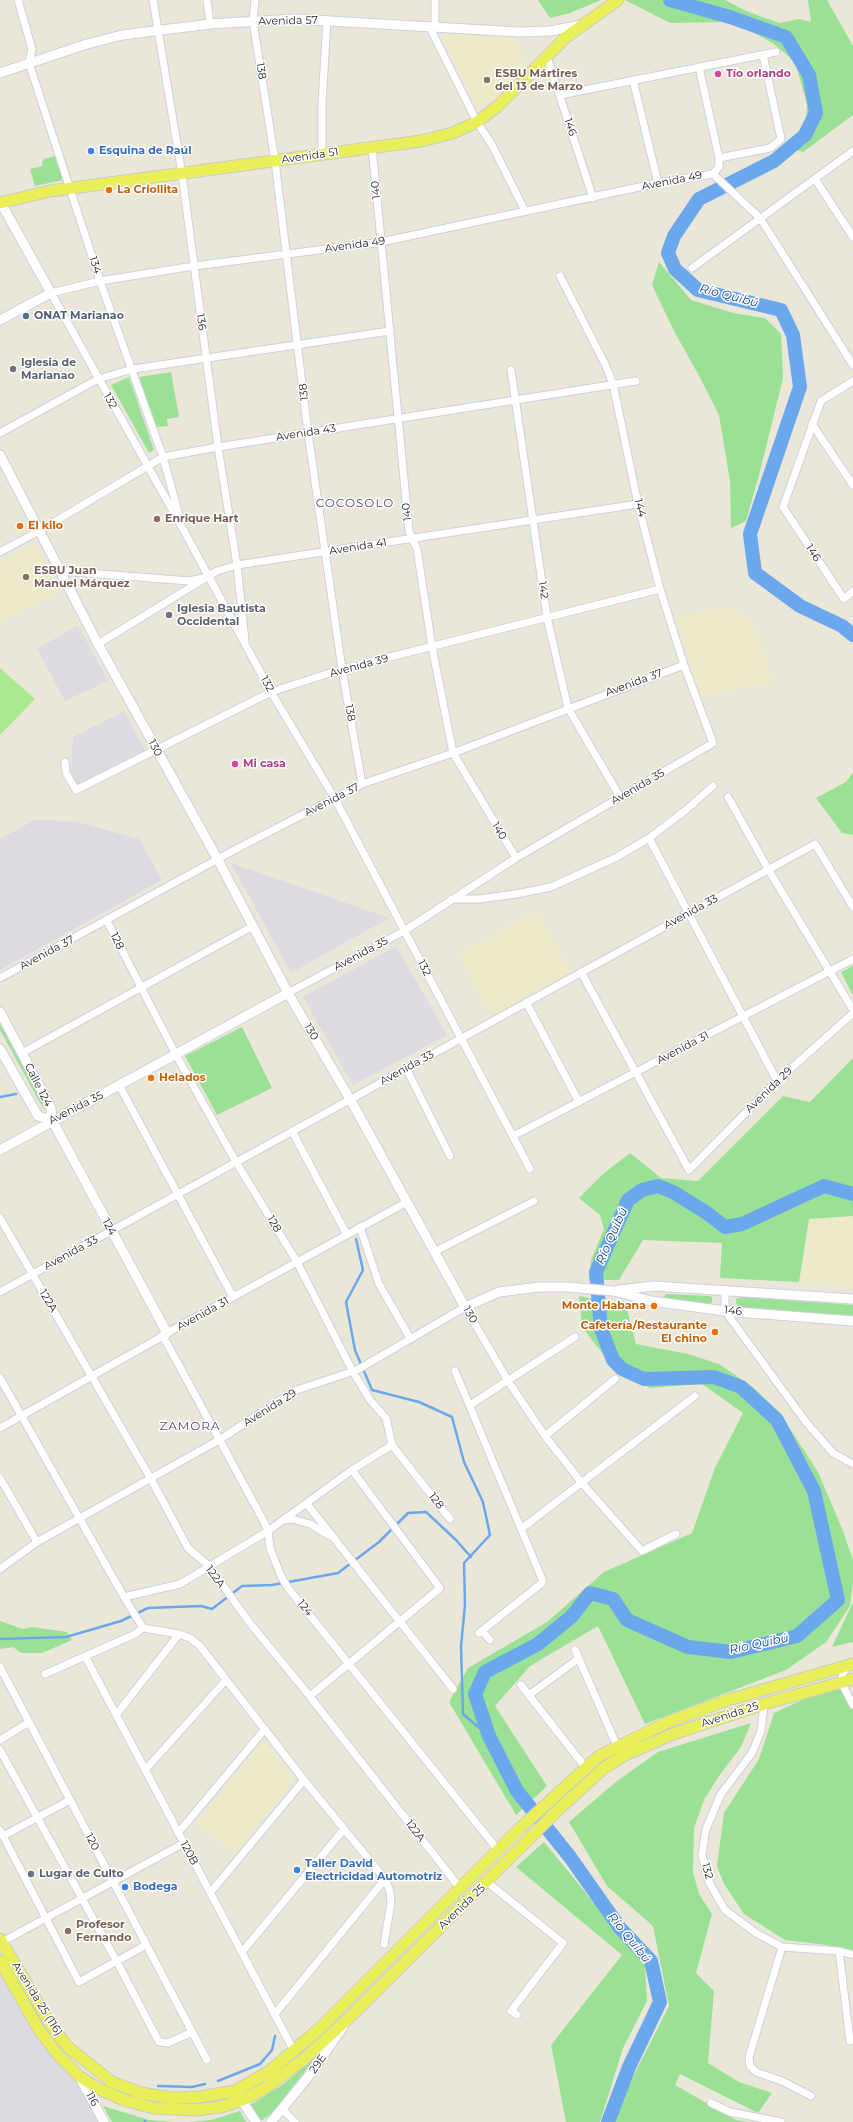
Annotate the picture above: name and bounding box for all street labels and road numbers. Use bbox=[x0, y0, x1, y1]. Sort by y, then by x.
street label: Avenida 57 bbox=[258, 14, 318, 28]
street label: 138 bbox=[253, 61, 269, 81]
street label: 146 bbox=[561, 116, 579, 138]
street label: Avenida 51 bbox=[281, 145, 339, 167]
street label: Avenida 49 bbox=[641, 169, 703, 193]
street label: 140 bbox=[368, 180, 384, 200]
street label: Avenida 49 bbox=[324, 234, 386, 256]
street label: 134 bbox=[86, 255, 104, 275]
street label: 136 bbox=[193, 313, 209, 331]
street label: 138 bbox=[296, 383, 312, 401]
street label: 132 bbox=[100, 391, 120, 411]
street label: Avenida 43 bbox=[275, 422, 337, 444]
street label: 144 bbox=[631, 497, 649, 519]
street label: 140 bbox=[399, 502, 415, 522]
street label: Avenida 41 bbox=[328, 536, 388, 558]
street label: 146 bbox=[803, 542, 823, 564]
street label: 142 bbox=[535, 580, 551, 600]
street label: Avenida 39 bbox=[328, 652, 390, 680]
street label: Avenida 37 bbox=[604, 667, 664, 699]
street label: 132 bbox=[257, 674, 277, 694]
street label: 138 bbox=[342, 703, 358, 723]
street label: 130 bbox=[145, 737, 165, 759]
street label: Avenida 35 bbox=[609, 766, 667, 808]
street label: Avenida 37 bbox=[302, 781, 362, 819]
street label: 140 bbox=[489, 820, 509, 842]
street label: Avenida 33 bbox=[662, 892, 720, 932]
street label: 128 bbox=[107, 930, 127, 952]
street label: Avenida 37 bbox=[17, 933, 77, 973]
street label: Avenida 35 bbox=[332, 934, 390, 974]
street label: 132 bbox=[414, 958, 434, 978]
street label: 130 bbox=[301, 1021, 321, 1043]
street label: Avenida 31 bbox=[655, 1029, 711, 1067]
street label: Avenida 33 bbox=[378, 1048, 436, 1088]
street label: Calle 124 bbox=[21, 1061, 55, 1109]
street label: Avenida 29 bbox=[743, 1064, 795, 1116]
street label: Avenida 35 bbox=[46, 1089, 106, 1127]
street label: 128 bbox=[264, 1213, 284, 1235]
street label: 124 bbox=[99, 1216, 119, 1238]
street label: Avenida 33 bbox=[42, 1233, 100, 1273]
street label: 122A bbox=[36, 1287, 60, 1315]
street label: Avenida 31 bbox=[175, 1294, 231, 1334]
street label: 146 bbox=[723, 1303, 743, 1319]
street label: 130 bbox=[460, 1304, 480, 1326]
street label: Avenida 29 bbox=[241, 1386, 299, 1430]
street label: 128 bbox=[425, 1490, 447, 1512]
street label: 122A bbox=[203, 1563, 227, 1591]
street label: 124 bbox=[294, 1597, 316, 1619]
street label: Avenida 25 bbox=[700, 1699, 760, 1731]
street label: 122A bbox=[402, 1817, 428, 1845]
street label: 120 bbox=[82, 1831, 102, 1853]
street label: 120B bbox=[177, 1839, 201, 1867]
street label: 132 bbox=[699, 1861, 715, 1881]
street label: Avenida 25 bbox=[436, 1882, 488, 1932]
street label: Avenida 25 (116) bbox=[9, 1960, 65, 2038]
street label: 29E bbox=[307, 2052, 329, 2076]
street label: 116 bbox=[83, 2089, 101, 2109]

